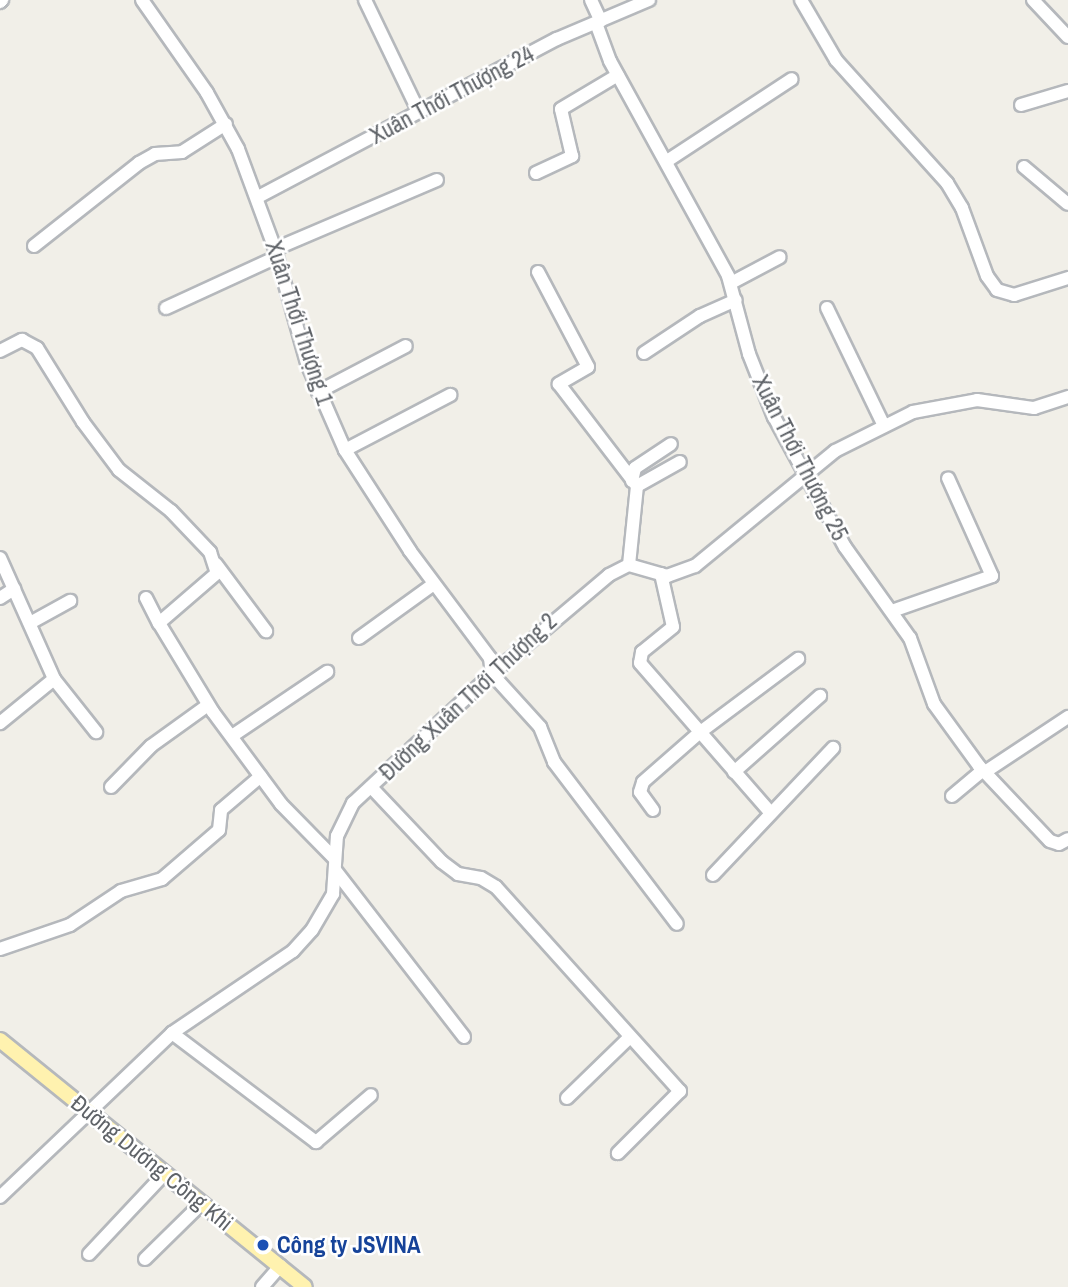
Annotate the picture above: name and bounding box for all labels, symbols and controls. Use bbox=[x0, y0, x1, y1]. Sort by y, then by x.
street label: Xuân Thới Thượng 24 bbox=[365, 40, 539, 150]
street label: Xuân Thới Thượng 1 bbox=[259, 237, 339, 409]
street label: Xuân Thới Thượng 25 bbox=[746, 370, 854, 546]
street label: Đường Xuân Thới Thượng 2 bbox=[373, 608, 563, 786]
street label: Đường Dương Công Khi bbox=[65, 1089, 239, 1237]
place label: Công ty JSVINA bbox=[277, 1231, 421, 1259]
marker: Công ty JSVINA bbox=[255, 1237, 271, 1253]

